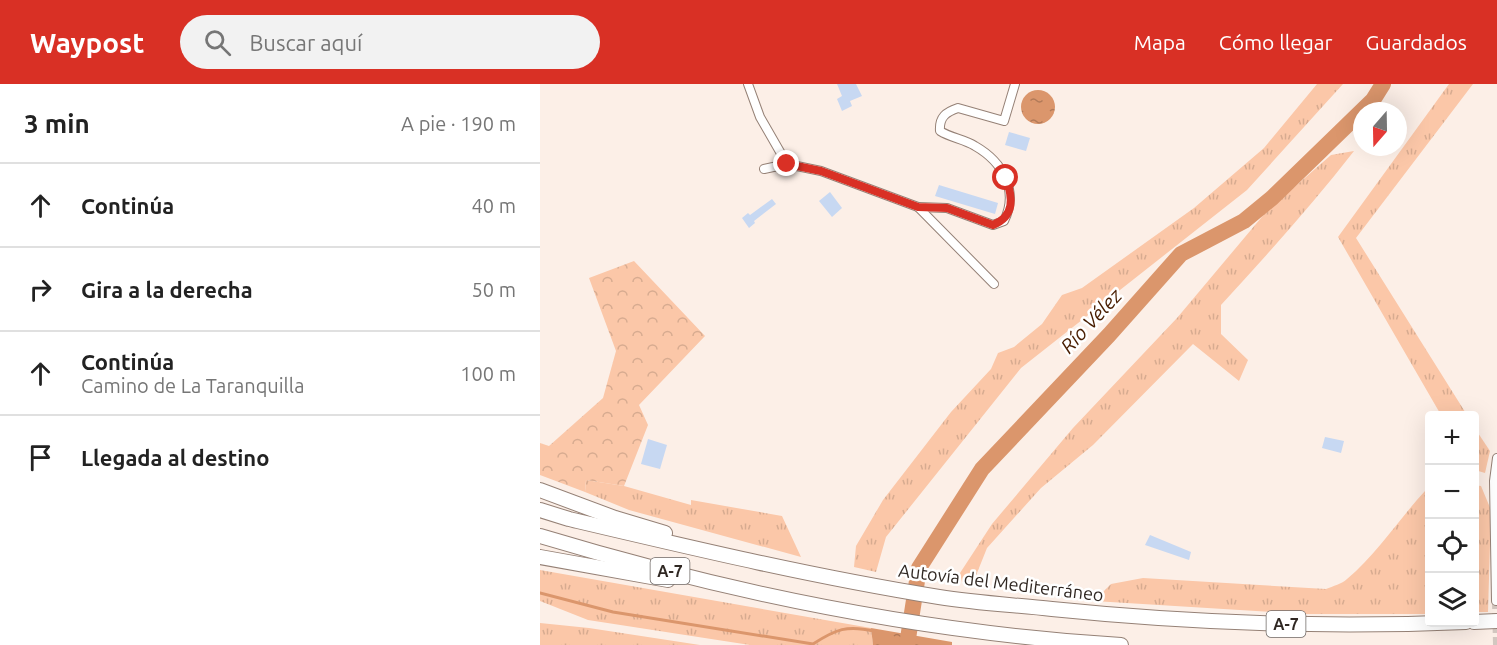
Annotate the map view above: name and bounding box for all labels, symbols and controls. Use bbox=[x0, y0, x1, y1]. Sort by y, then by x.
search box bbox=[180, 15, 600, 69]
icon: search bbox=[201, 26, 234, 59]
text: Waypost bbox=[30, 27, 144, 58]
text: Buscar aquí bbox=[249, 30, 362, 55]
text: Mapa bbox=[1134, 30, 1186, 54]
text: Cómo llegar bbox=[1219, 30, 1333, 54]
text: Guardados bbox=[1366, 30, 1467, 54]
north arrow bbox=[1353, 102, 1407, 156]
text: 3 min bbox=[24, 109, 90, 138]
text: A pie · 190 m bbox=[401, 112, 516, 135]
route end bbox=[773, 150, 799, 176]
route start bbox=[992, 164, 1018, 190]
icon: ahead bbox=[24, 189, 57, 222]
text: Continúa bbox=[81, 193, 174, 218]
text: 40 m bbox=[472, 194, 516, 217]
icon: right bbox=[24, 273, 57, 306]
text: Gira a la derecha bbox=[81, 277, 253, 302]
text: 50 m bbox=[472, 278, 516, 301]
water label: Río Vélez bbox=[1055, 283, 1127, 357]
text: Continúa bbox=[81, 349, 174, 374]
icon: ahead bbox=[24, 357, 57, 390]
text: 100 m bbox=[460, 362, 516, 385]
text: Camino de La Taranquilla bbox=[81, 374, 304, 397]
map controls bbox=[1425, 411, 1479, 627]
button: + bbox=[1425, 411, 1479, 465]
icon: arrive bbox=[24, 441, 57, 474]
text: Llegada al destino bbox=[81, 445, 269, 470]
button: − bbox=[1425, 465, 1479, 519]
button: locate bbox=[1425, 519, 1479, 573]
road number: A-7 bbox=[650, 558, 690, 584]
street label: Autovía del Mediterráneo bbox=[897, 560, 1105, 605]
button: layers bbox=[1425, 573, 1479, 627]
road number: A-7 bbox=[1266, 611, 1306, 637]

